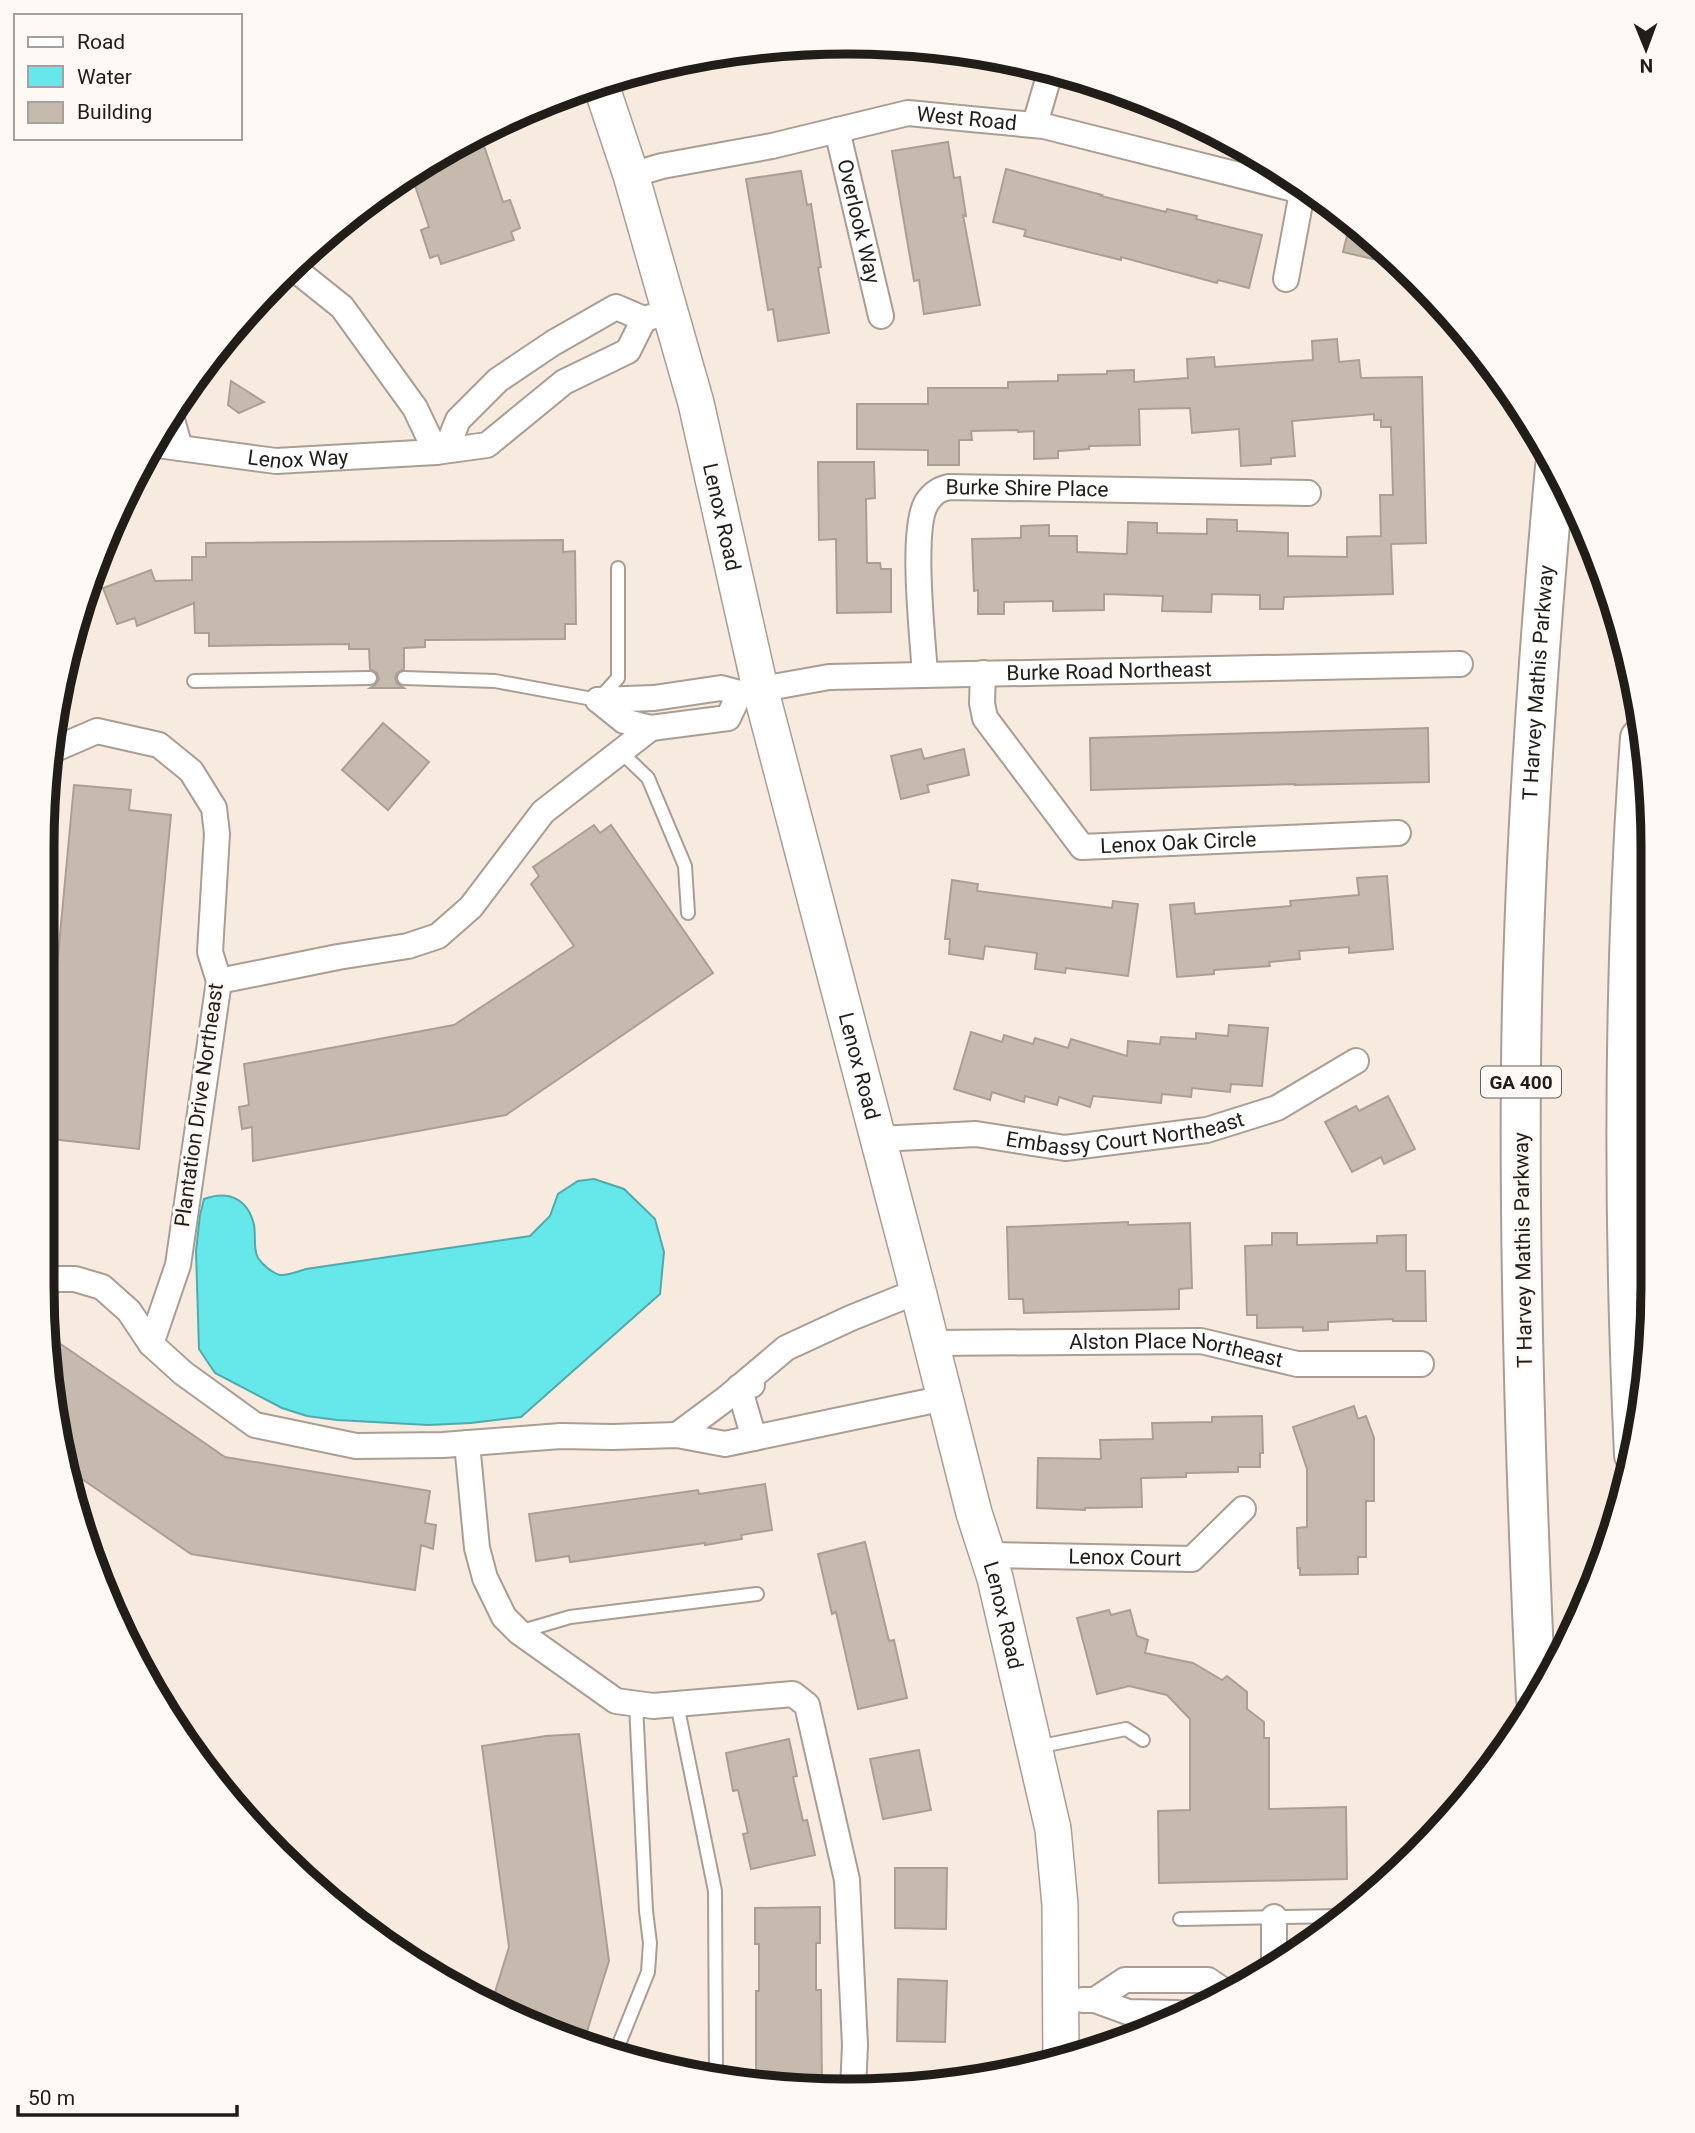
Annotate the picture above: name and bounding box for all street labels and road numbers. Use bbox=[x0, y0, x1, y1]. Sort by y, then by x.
street label: West Road bbox=[915, 102, 1018, 135]
street label: Overlook Way bbox=[832, 157, 885, 286]
street label: Lenox Way bbox=[246, 445, 349, 474]
street label: Lenox Road bbox=[698, 461, 745, 573]
street label: Burke Shire Place bbox=[945, 475, 1109, 502]
street label: T Harvey Mathis Parkway bbox=[1518, 564, 1558, 801]
street label: Burke Road Northeast bbox=[1006, 657, 1212, 685]
street label: Lenox Oak Circle bbox=[1100, 827, 1257, 858]
street label: Plantation Drive Northeast bbox=[170, 981, 228, 1229]
street label: Lenox Road bbox=[834, 1010, 885, 1122]
road number: GA 400 bbox=[1481, 1066, 1561, 1098]
street label: Embassy Court Northeast bbox=[1004, 1107, 1247, 1161]
street label: T Harvey Mathis Parkway bbox=[1509, 1132, 1537, 1368]
street label: Alston Place Northeast bbox=[1069, 1329, 1285, 1372]
street label: Lenox Court bbox=[1068, 1545, 1182, 1571]
street label: Lenox Road bbox=[978, 1558, 1028, 1671]

